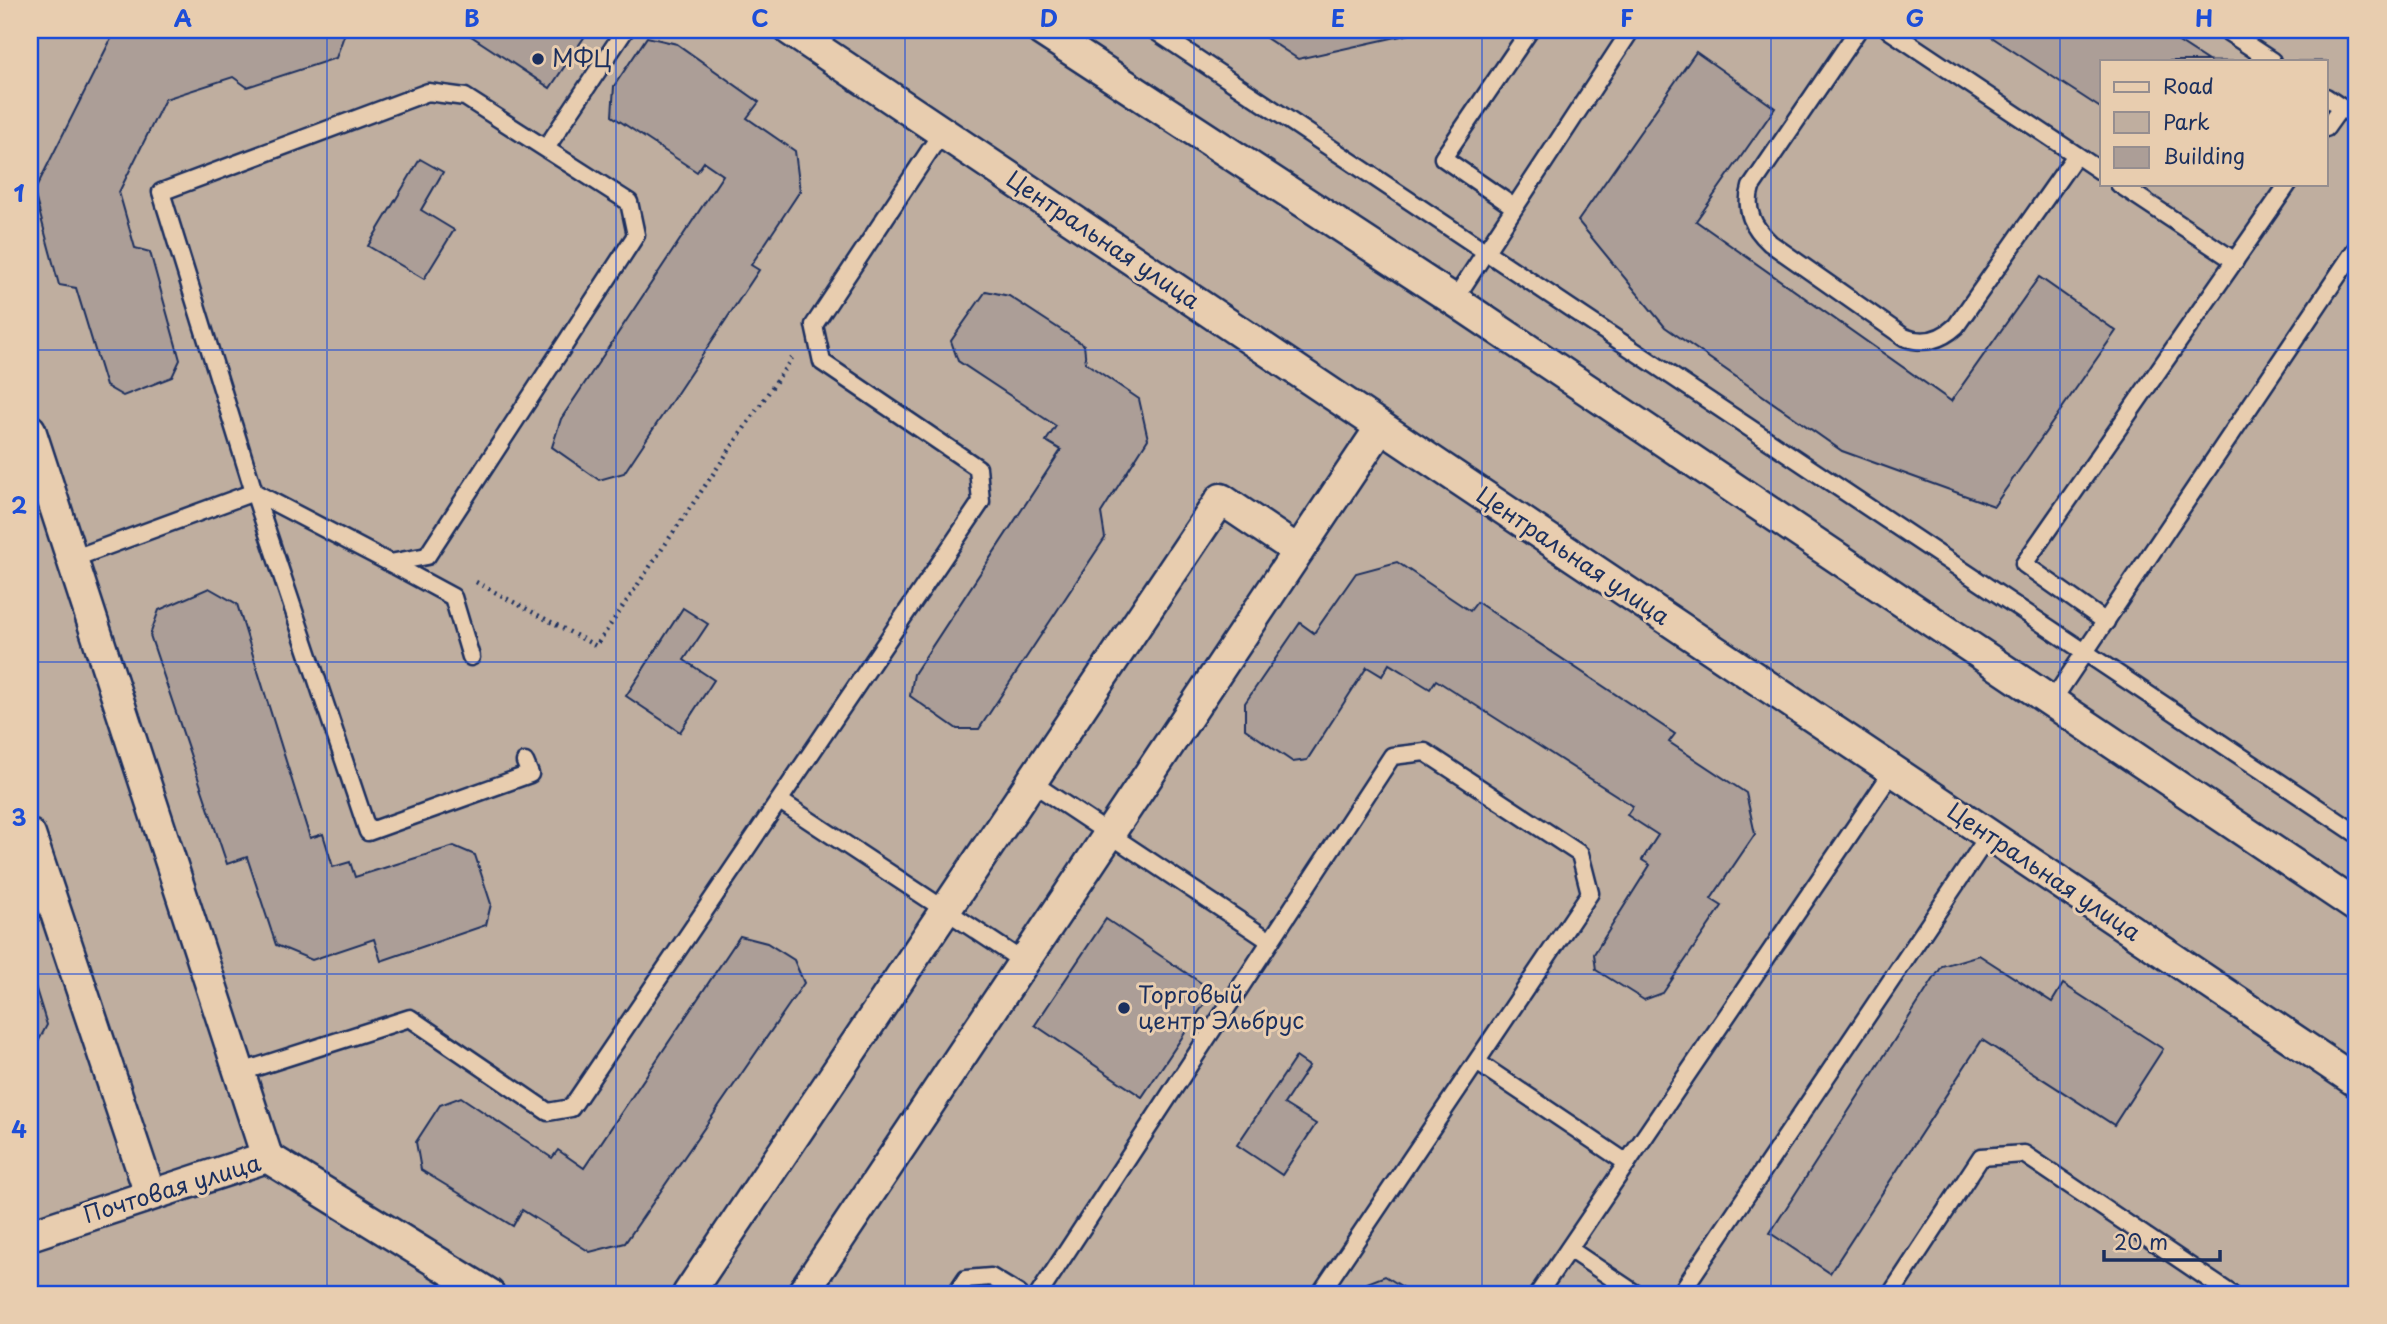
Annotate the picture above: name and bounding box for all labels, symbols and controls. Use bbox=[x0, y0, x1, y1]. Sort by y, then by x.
text: A bbox=[174, 0, 192, 35]
text: B bbox=[464, 0, 480, 35]
text: C bbox=[751, 0, 769, 35]
text: D bbox=[1040, 0, 1058, 35]
text: E bbox=[1331, 0, 1345, 35]
text: F bbox=[1620, 0, 1634, 35]
text: G bbox=[1906, 0, 1924, 35]
text: H bbox=[2195, 0, 2213, 35]
place label: МФЦ bbox=[552, 40, 612, 75]
marker: МФЦ bbox=[530, 51, 546, 67]
legend bbox=[2100, 60, 2328, 186]
text: Road bbox=[2163, 69, 2214, 101]
text: Park bbox=[2163, 105, 2210, 137]
text: Building bbox=[2163, 139, 2245, 171]
street label: Центральная улица bbox=[1000, 161, 1208, 317]
text: 1 bbox=[14, 175, 25, 210]
street label: Центральная улица bbox=[1470, 477, 1678, 633]
text: 2 bbox=[11, 487, 27, 522]
street label: Центральная улица bbox=[1941, 793, 2149, 949]
text: 3 bbox=[11, 799, 27, 834]
place label: Торговый центр Эльбрус bbox=[1138, 976, 1304, 1037]
marker: Торговый центр Эльбрус bbox=[1116, 1000, 1132, 1016]
text: 4 bbox=[11, 1111, 27, 1146]
street label: Почтовая улица bbox=[79, 1144, 265, 1231]
scale bar bbox=[2104, 1219, 2219, 1263]
text: 20 m bbox=[2114, 1225, 2168, 1257]

